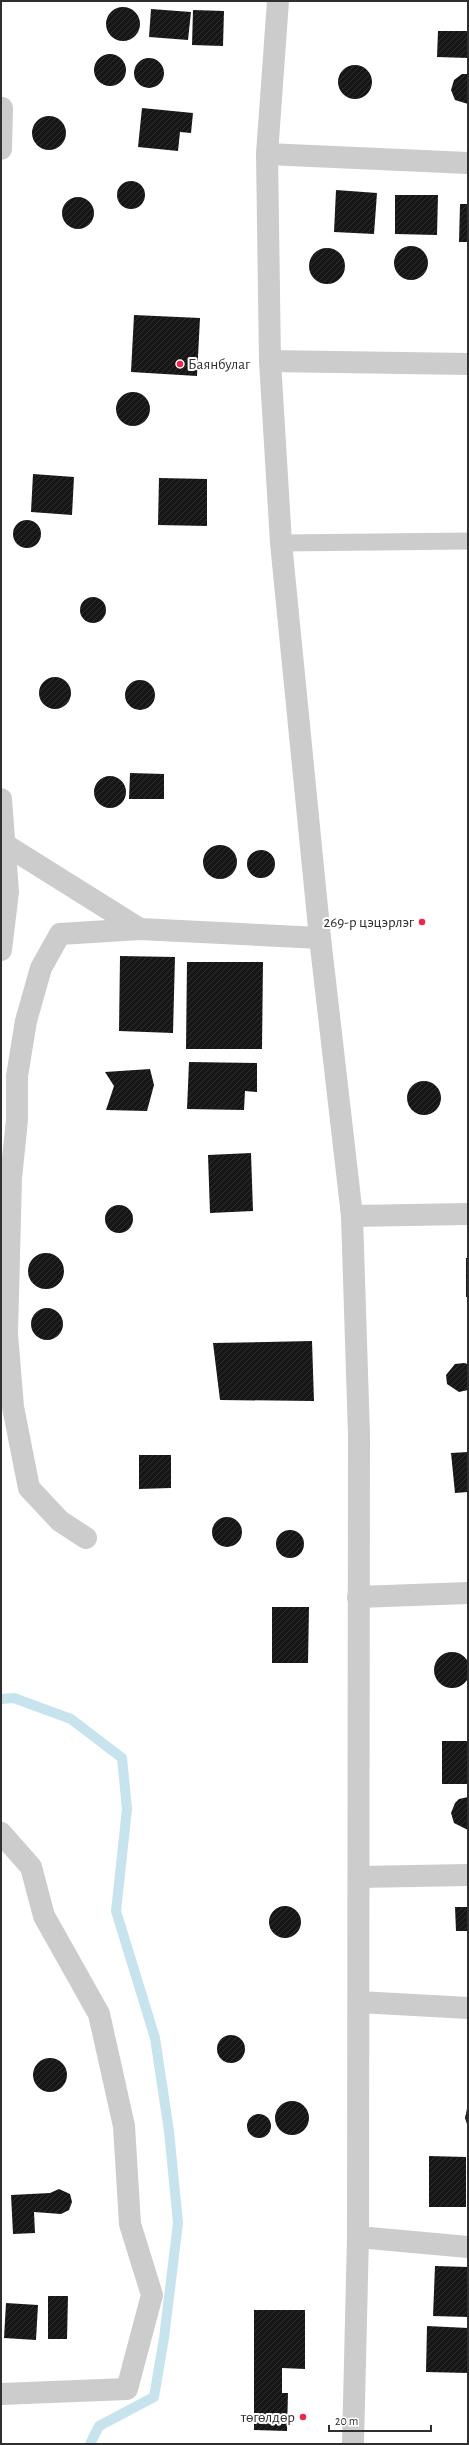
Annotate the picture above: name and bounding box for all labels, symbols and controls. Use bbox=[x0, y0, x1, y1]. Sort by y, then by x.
place label: Баянбулаг bbox=[188, 357, 251, 372]
marker: Баянбулаг bbox=[175, 359, 185, 369]
place label: 269-р цэцэрлэг bbox=[323, 915, 415, 930]
marker: 269-р цэцэрлэг bbox=[417, 917, 427, 927]
scale bar bbox=[329, 2407, 431, 2433]
place label: төгөлдөр bbox=[240, 2410, 295, 2425]
marker: төгөлдөр bbox=[298, 2412, 308, 2422]
text: 20 m bbox=[335, 2415, 358, 2427]

